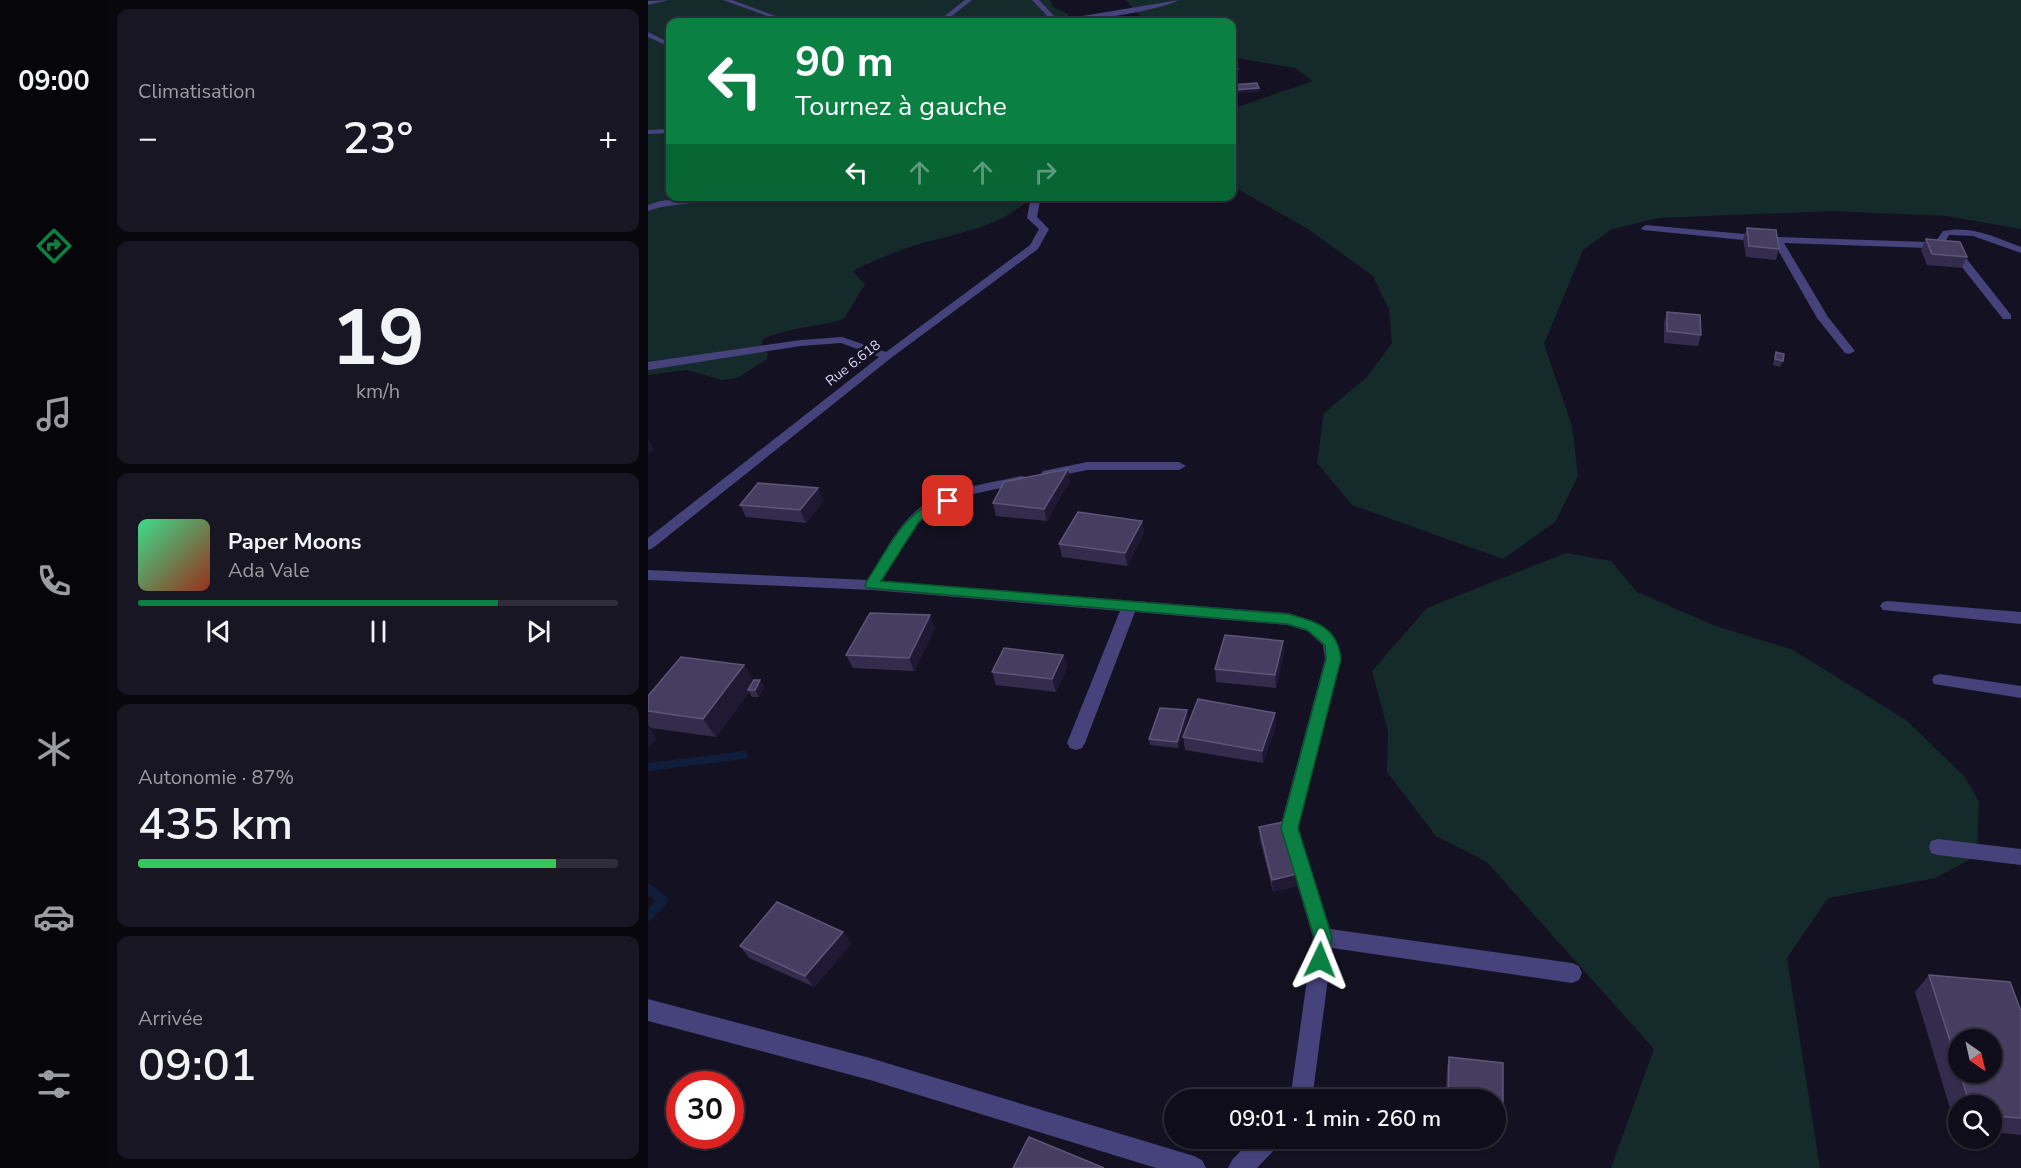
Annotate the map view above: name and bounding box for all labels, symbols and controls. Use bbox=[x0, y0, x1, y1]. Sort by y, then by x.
text: 90 m bbox=[795, 34, 894, 91]
icon: left bbox=[696, 42, 774, 120]
text: 09:00 bbox=[18, 63, 90, 100]
text: Climatisation bbox=[138, 78, 256, 105]
text: Tournez à gauche bbox=[795, 88, 1007, 125]
text: 23° bbox=[343, 108, 413, 169]
text: − bbox=[138, 116, 158, 161]
text: + bbox=[598, 116, 618, 161]
icon: left bbox=[840, 156, 873, 189]
icon: ahead bbox=[903, 156, 936, 189]
icon: ahead bbox=[966, 156, 999, 189]
icon: right bbox=[1029, 156, 1062, 189]
icon: directions bbox=[33, 225, 75, 267]
text: 19 bbox=[331, 285, 425, 392]
street label: Rue 6.618 bbox=[822, 335, 884, 391]
text: km/h bbox=[356, 378, 400, 405]
icon: music bbox=[33, 393, 75, 435]
pin bbox=[922, 475, 973, 526]
icon: arrive bbox=[931, 484, 964, 517]
text: Paper Moons bbox=[228, 527, 362, 557]
text: Ada Vale bbox=[228, 557, 310, 584]
icon: phone bbox=[33, 560, 75, 602]
icon: previous bbox=[202, 615, 235, 648]
icon: pause bbox=[362, 615, 395, 648]
icon: next bbox=[522, 615, 555, 648]
icon: climate bbox=[33, 728, 75, 770]
text: Autonomie · 87% bbox=[138, 764, 294, 791]
text: 435 km bbox=[138, 794, 293, 855]
icon: car bbox=[33, 896, 75, 938]
position arrow bbox=[1288, 928, 1352, 992]
text: Arrivée bbox=[138, 1005, 203, 1032]
north arrow bbox=[1948, 1029, 2002, 1083]
map controls bbox=[1948, 1029, 2002, 1149]
text: 09:01 bbox=[138, 1035, 257, 1096]
icon: filters bbox=[33, 1063, 75, 1105]
speed limit sign: 30 bbox=[666, 1071, 744, 1149]
button: search bbox=[1948, 1095, 2002, 1149]
text: 09:01 · 1 min · 260 m bbox=[1229, 1104, 1441, 1134]

